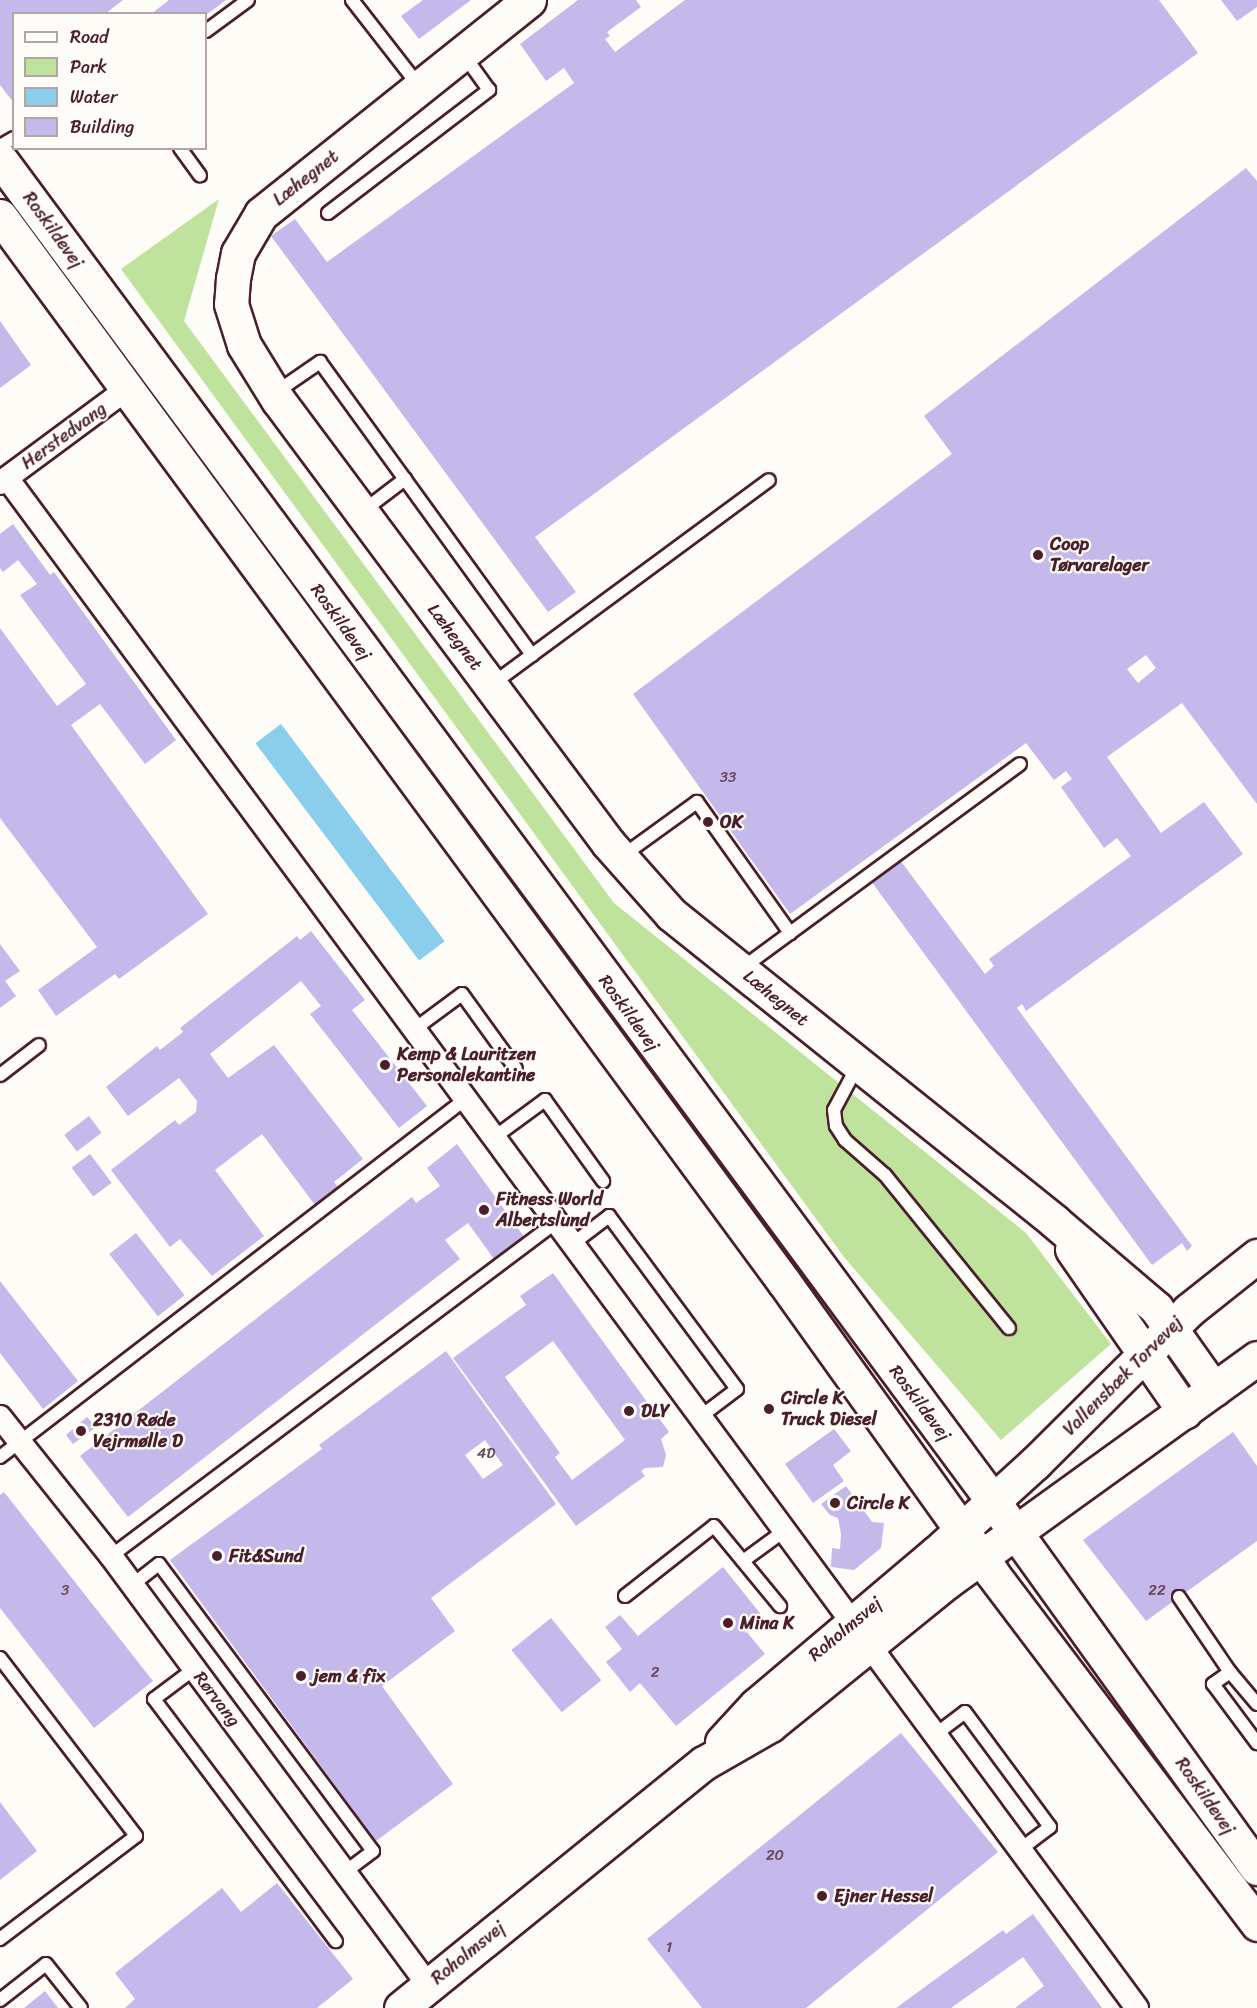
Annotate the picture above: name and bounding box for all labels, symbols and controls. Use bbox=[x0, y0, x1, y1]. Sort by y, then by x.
legend bbox=[12, 12, 207, 150]
text: Road bbox=[70, 21, 109, 53]
text: Park bbox=[70, 51, 107, 83]
text: Water bbox=[70, 81, 117, 113]
text: Building bbox=[70, 111, 134, 143]
street label: Læhegnet bbox=[269, 146, 343, 210]
street label: Roskildevej bbox=[18, 188, 88, 272]
street label: Herstedvang bbox=[17, 398, 111, 474]
place label: Coop Tørvarelager bbox=[1050, 534, 1149, 576]
marker: Coop Tørvarelager bbox=[1031, 548, 1045, 562]
street label: Roskildevej bbox=[306, 580, 376, 664]
street label: Læhegnet bbox=[423, 599, 487, 675]
house number: 33 bbox=[720, 769, 736, 787]
place label: OK bbox=[720, 811, 743, 833]
marker: OK bbox=[701, 815, 715, 829]
street label: Læhegnet bbox=[739, 965, 813, 1031]
street label: Roskildevej bbox=[594, 971, 664, 1055]
place label: Kemp & Lauritzen Personalekantine bbox=[397, 1044, 536, 1086]
marker: Kemp & Lauritzen Personalekantine bbox=[378, 1058, 392, 1072]
place label: Fitness World Albertslund bbox=[496, 1189, 603, 1232]
marker: Fitness World Albertslund bbox=[477, 1203, 491, 1217]
street label: Vallensbæk Torvevej bbox=[1059, 1312, 1187, 1440]
street label: Roskildevej bbox=[885, 1361, 955, 1445]
place label: Circle K Truck Diesel bbox=[781, 1388, 877, 1430]
place label: DLY bbox=[641, 1400, 670, 1422]
marker: Circle K Truck Diesel bbox=[762, 1402, 776, 1416]
marker: DLY bbox=[622, 1404, 636, 1418]
place label: 2310 Røde Vejrmølle D bbox=[93, 1410, 183, 1452]
marker: 2310 Røde Vejrmølle D bbox=[74, 1424, 88, 1438]
house number: 4D bbox=[477, 1445, 495, 1463]
place label: Circle K bbox=[847, 1492, 910, 1514]
marker: Circle K bbox=[828, 1496, 842, 1510]
place label: Fit&Sund bbox=[229, 1545, 303, 1567]
marker: Fit&Sund bbox=[210, 1549, 224, 1563]
house number: 3 bbox=[61, 1582, 69, 1600]
house number: 22 bbox=[1148, 1582, 1166, 1600]
street label: Roholmsvej bbox=[804, 1592, 886, 1666]
place label: Mina K bbox=[740, 1612, 794, 1634]
marker: Mina K bbox=[721, 1616, 735, 1630]
house number: 2 bbox=[651, 1664, 659, 1682]
place label: jem & fix bbox=[313, 1665, 385, 1687]
street label: Rørvang bbox=[189, 1667, 245, 1731]
marker: jem & fix bbox=[294, 1669, 308, 1683]
street label: Roskildevej bbox=[1171, 1753, 1239, 1839]
house number: 20 bbox=[766, 1847, 784, 1865]
place label: Ejner Hessel bbox=[834, 1885, 934, 1907]
marker: Ejner Hessel bbox=[815, 1889, 829, 1903]
street label: Roholmsvej bbox=[427, 1917, 509, 1989]
house number: 1 bbox=[666, 1939, 672, 1957]

